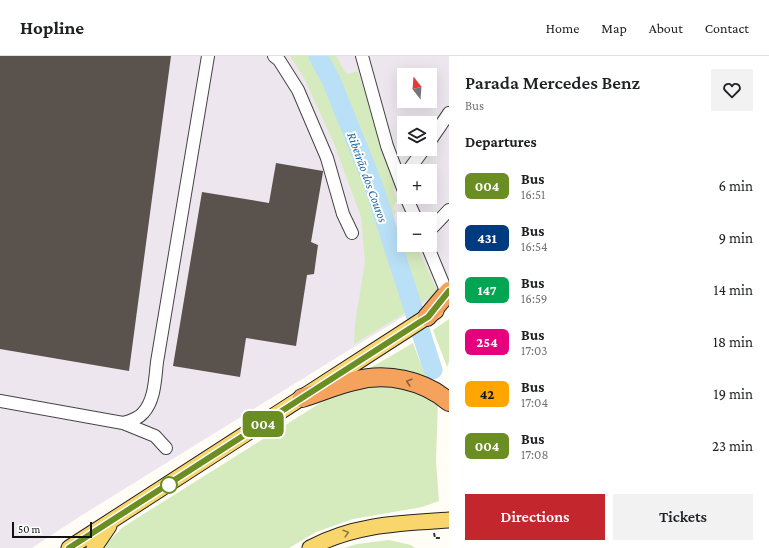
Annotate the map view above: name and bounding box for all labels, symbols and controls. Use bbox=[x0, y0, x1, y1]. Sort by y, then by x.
text: Hopline bbox=[20, 17, 84, 38]
text: Home bbox=[546, 20, 579, 36]
text: Map bbox=[601, 20, 627, 36]
text: About bbox=[649, 20, 683, 36]
text: Contact bbox=[705, 20, 749, 36]
north arrow bbox=[397, 68, 437, 108]
map controls bbox=[397, 68, 437, 252]
button: heart bbox=[711, 69, 753, 111]
text: Parada Mercedes Benz bbox=[465, 72, 640, 93]
text: Bus bbox=[465, 98, 484, 113]
button: layers bbox=[397, 116, 437, 156]
water label: Ribeirão dos Couros bbox=[344, 130, 391, 224]
text: Departures bbox=[465, 134, 537, 150]
button: + bbox=[397, 164, 437, 204]
text: Bus bbox=[521, 171, 544, 187]
text: 004 bbox=[475, 178, 499, 194]
text: 6 min bbox=[719, 178, 753, 194]
text: 16:51 bbox=[521, 187, 545, 202]
button: − bbox=[397, 212, 437, 252]
text: Bus bbox=[521, 223, 544, 239]
text: 431 bbox=[477, 230, 497, 246]
text: 9 min bbox=[719, 230, 753, 246]
text: 16:54 bbox=[521, 239, 548, 254]
text: Bus bbox=[521, 275, 544, 291]
text: 147 bbox=[477, 282, 497, 298]
text: 14 min bbox=[714, 282, 753, 298]
text: 16:59 bbox=[521, 291, 547, 306]
text: Bus bbox=[521, 327, 544, 343]
text: 254 bbox=[476, 334, 498, 350]
text: 18 min bbox=[713, 334, 753, 350]
text: 17:03 bbox=[521, 343, 547, 358]
one-way arrow bbox=[405, 378, 412, 387]
text: Bus bbox=[521, 379, 544, 395]
text: 42 bbox=[480, 386, 494, 402]
text: 19 min bbox=[714, 386, 753, 402]
text: 17:04 bbox=[521, 395, 548, 410]
line badge: 004 bbox=[240, 411, 286, 437]
text: 004 bbox=[251, 416, 275, 432]
text: Bus bbox=[521, 431, 544, 447]
text: 004 bbox=[475, 438, 499, 454]
text: 23 min bbox=[712, 438, 753, 454]
text: 17:08 bbox=[521, 447, 548, 462]
unlabelled marker bbox=[160, 476, 178, 494]
button: Directions bbox=[465, 494, 605, 540]
button: Tickets bbox=[613, 494, 753, 540]
scale bar bbox=[12, 520, 92, 539]
text: 50 m bbox=[18, 523, 40, 535]
one-way arrow bbox=[343, 529, 350, 538]

